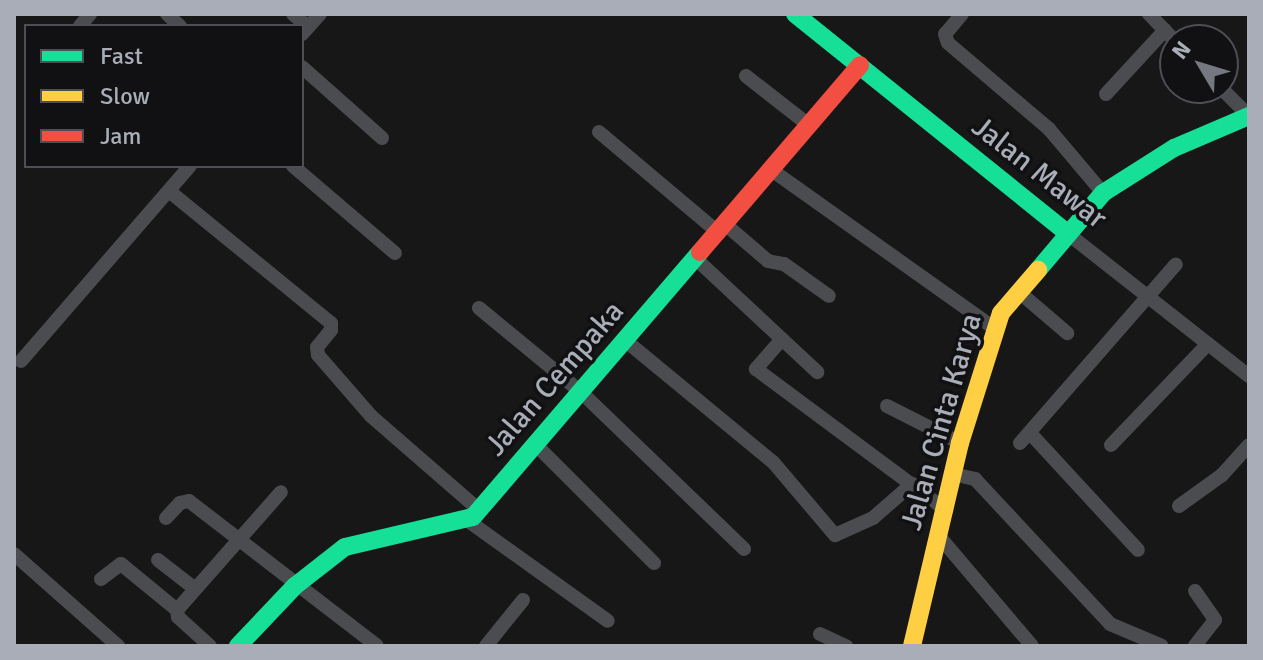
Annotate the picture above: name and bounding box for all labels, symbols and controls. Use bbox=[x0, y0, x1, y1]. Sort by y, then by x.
legend bbox=[24, 24, 304, 168]
north arrow bbox=[1159, 24, 1239, 104]
text: N bbox=[1166, 36, 1197, 64]
text: Fast bbox=[100, 41, 143, 71]
text: Slow bbox=[100, 81, 150, 111]
street label: Jalan Mawar bbox=[964, 109, 1114, 237]
text: Jam bbox=[100, 121, 141, 151]
street label: Jalan Cempaka bbox=[478, 294, 632, 464]
street label: Jalan Cinta Karya bbox=[894, 310, 990, 534]

